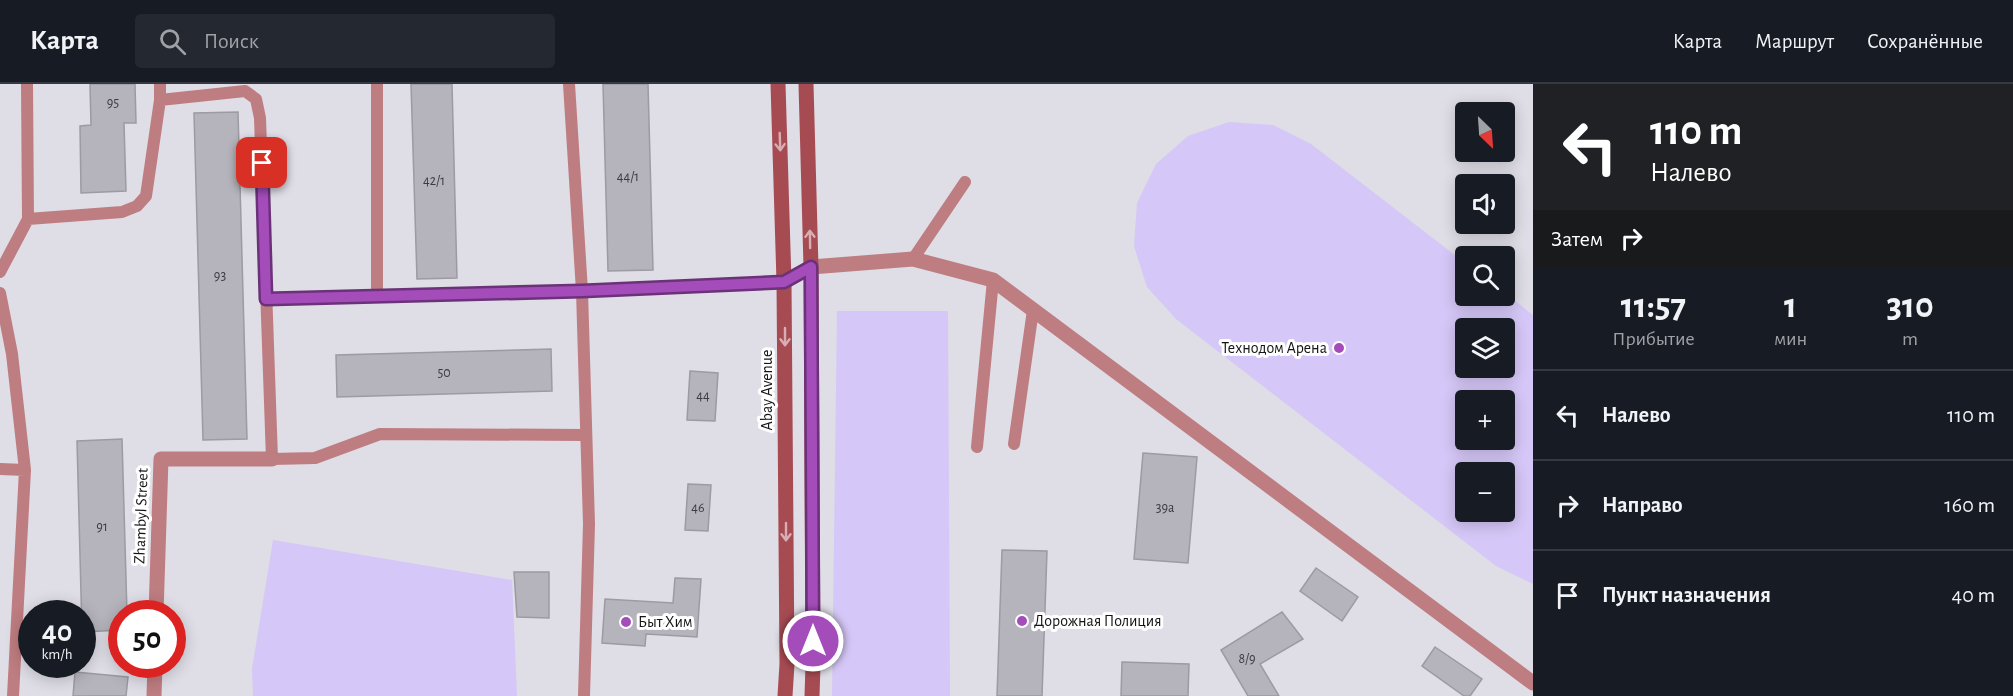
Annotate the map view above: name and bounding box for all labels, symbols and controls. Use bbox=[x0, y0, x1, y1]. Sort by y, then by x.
search box bbox=[135, 14, 555, 68]
icon: search bbox=[156, 25, 189, 58]
text: Карта bbox=[30, 27, 99, 55]
text: Поиск bbox=[204, 30, 259, 52]
text: Карта bbox=[1673, 31, 1722, 52]
text: Маршрут bbox=[1755, 31, 1834, 52]
text: Сохранённые bbox=[1867, 31, 1983, 52]
house number: 95 bbox=[107, 96, 119, 110]
north arrow bbox=[1455, 102, 1515, 162]
map controls bbox=[1455, 102, 1515, 522]
icon: left bbox=[1551, 108, 1629, 186]
text: 110 m bbox=[1650, 110, 1742, 152]
one-way arrow bbox=[774, 132, 785, 152]
pin bbox=[236, 137, 287, 188]
icon: arrive bbox=[245, 146, 278, 179]
text: Налево bbox=[1650, 159, 1732, 186]
house number: 44/1 bbox=[617, 170, 639, 184]
house number: 42/1 bbox=[423, 174, 445, 188]
button: sound bbox=[1455, 174, 1515, 234]
icon: right bbox=[1615, 222, 1648, 255]
text: Затем bbox=[1551, 228, 1603, 250]
one-way arrow bbox=[804, 229, 816, 249]
button: search bbox=[1455, 246, 1515, 306]
house number: 93 bbox=[214, 269, 226, 283]
text: 11:57 bbox=[1621, 288, 1686, 324]
text: 1 bbox=[1784, 288, 1797, 324]
text: 310 bbox=[1886, 288, 1934, 324]
button: layers bbox=[1455, 318, 1515, 378]
one-way arrow bbox=[779, 327, 791, 347]
text: Прибытие bbox=[1612, 329, 1695, 349]
text: мин bbox=[1774, 329, 1807, 349]
text: m bbox=[1902, 329, 1918, 349]
place label: Технодом Арена bbox=[1221, 340, 1327, 356]
marker: Технодом Арена bbox=[1332, 341, 1346, 355]
street label: Abay Avenue bbox=[759, 350, 776, 430]
house number: 50 bbox=[437, 366, 451, 380]
house number: 44 bbox=[696, 389, 710, 403]
button: + bbox=[1455, 390, 1515, 450]
icon: left bbox=[1551, 399, 1584, 432]
text: Налево bbox=[1602, 404, 1671, 426]
text: 110 m bbox=[1947, 404, 1995, 426]
button: − bbox=[1455, 462, 1515, 522]
street label: Zhambyl Street bbox=[131, 468, 152, 564]
icon: right bbox=[1551, 489, 1584, 522]
text: Направо bbox=[1602, 494, 1683, 516]
text: 160 m bbox=[1944, 494, 1995, 516]
house number: 46 bbox=[691, 501, 705, 515]
house number: 39а bbox=[1156, 501, 1175, 515]
house number: 91 bbox=[96, 520, 108, 534]
one-way arrow bbox=[780, 522, 792, 542]
icon: arrive bbox=[1551, 579, 1584, 612]
text: Пункт назначения bbox=[1602, 584, 1771, 606]
text: 40 m bbox=[1952, 584, 1995, 606]
speed limit sign: 50 bbox=[108, 600, 186, 678]
position arrow bbox=[781, 609, 845, 673]
place label: Дорожная Полиция bbox=[1034, 613, 1162, 629]
place label: Быт Хим bbox=[638, 614, 693, 630]
marker: Дорожная Полиция bbox=[1015, 614, 1029, 628]
marker: Быт Хим bbox=[619, 615, 633, 629]
text: 40 bbox=[42, 617, 72, 647]
text: km/h bbox=[42, 647, 72, 662]
house number: 8/9 bbox=[1238, 652, 1256, 666]

